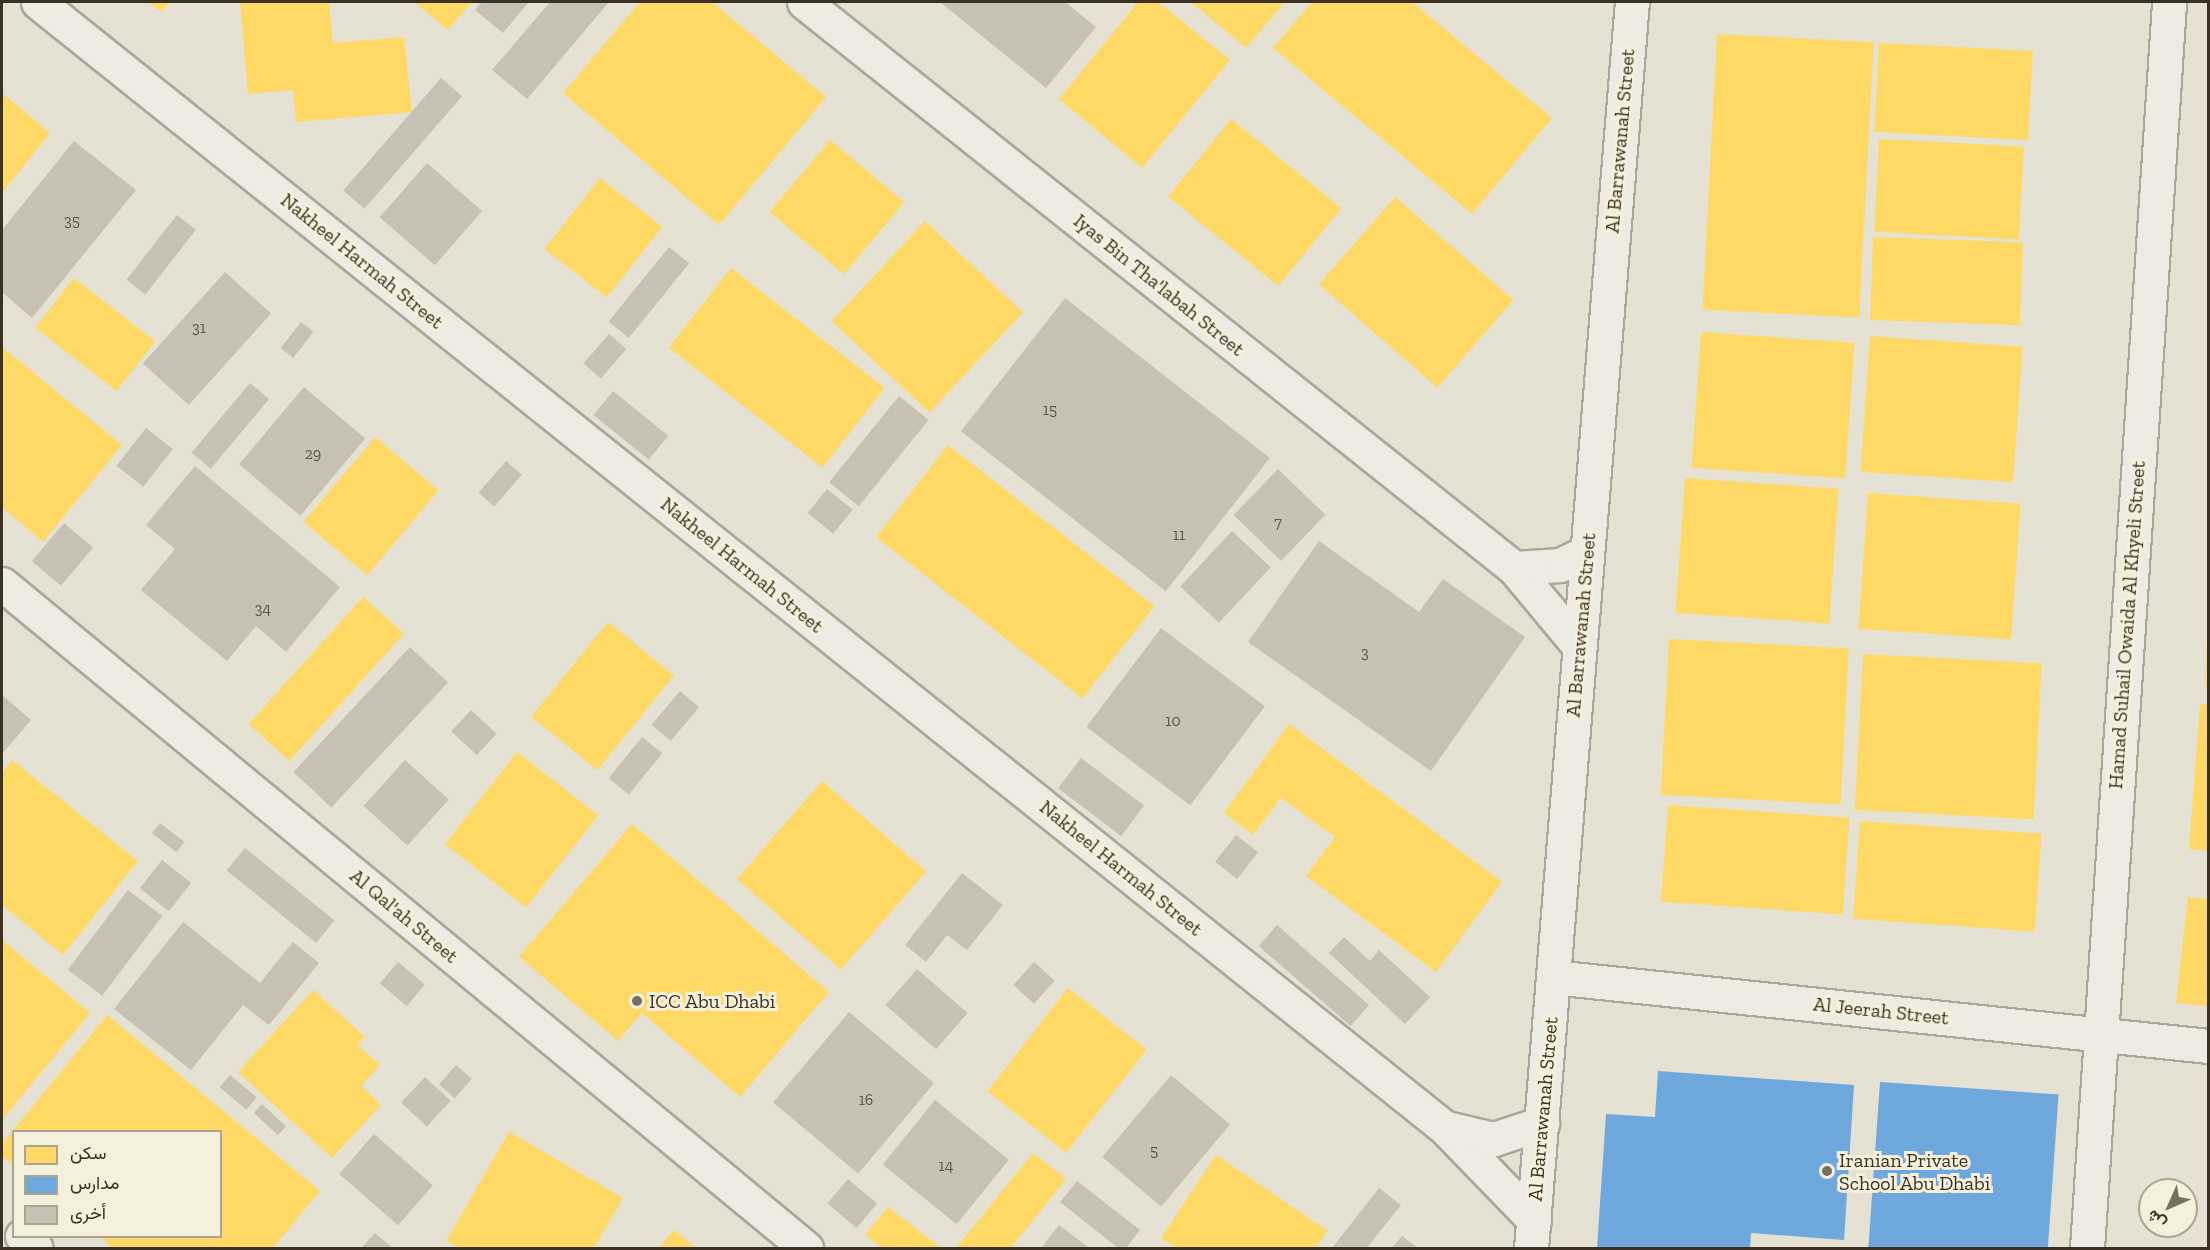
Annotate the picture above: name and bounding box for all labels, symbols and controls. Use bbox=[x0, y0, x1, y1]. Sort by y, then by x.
street label: Al Barrawanah Street bbox=[1600, 48, 1640, 234]
street label: Nakheel Harmah Street bbox=[276, 188, 448, 334]
street label: Iyas Bin Tha'labah Street bbox=[1069, 209, 1249, 361]
house number: 35 bbox=[64, 211, 80, 231]
house number: 31 bbox=[192, 318, 206, 338]
house number: 15 bbox=[1043, 400, 1057, 420]
house number: 29 bbox=[305, 444, 321, 464]
street label: Hamad Suhail Owaida Al Khyeli Street bbox=[2104, 460, 2150, 790]
street label: Nakheel Harmah Street bbox=[656, 492, 828, 638]
house number: 7 bbox=[1274, 513, 1282, 533]
house number: 11 bbox=[1173, 525, 1185, 545]
street label: Al Barrawanah Street bbox=[1561, 532, 1601, 718]
house number: 34 bbox=[255, 599, 271, 619]
house number: 3 bbox=[1361, 643, 1369, 663]
house number: 10 bbox=[1165, 711, 1181, 731]
street label: Nakheel Harmah Street bbox=[1035, 795, 1207, 941]
street label: Al Qal'ah Street bbox=[345, 864, 463, 968]
place label: ICC Abu Dhabi bbox=[649, 989, 776, 1013]
street label: Al Jeerah Street bbox=[1812, 992, 1950, 1030]
marker: ICC Abu Dhabi bbox=[630, 994, 644, 1008]
street label: Al Barrawanah Street bbox=[1523, 1016, 1563, 1202]
house number: 16 bbox=[859, 1090, 873, 1110]
legend bbox=[12, 1130, 222, 1238]
house number: 5 bbox=[1150, 1141, 1158, 1161]
text: سكن bbox=[70, 1142, 106, 1164]
place label: Iranian Private School Abu Dhabi bbox=[1839, 1148, 1991, 1195]
house number: 14 bbox=[939, 1156, 953, 1176]
marker: Iranian Private School Abu Dhabi bbox=[1820, 1164, 1834, 1178]
text: مدارس bbox=[70, 1172, 119, 1194]
north arrow bbox=[2138, 1178, 2198, 1238]
text: أخرى bbox=[70, 1202, 106, 1224]
text: ش bbox=[2143, 1206, 2170, 1233]

